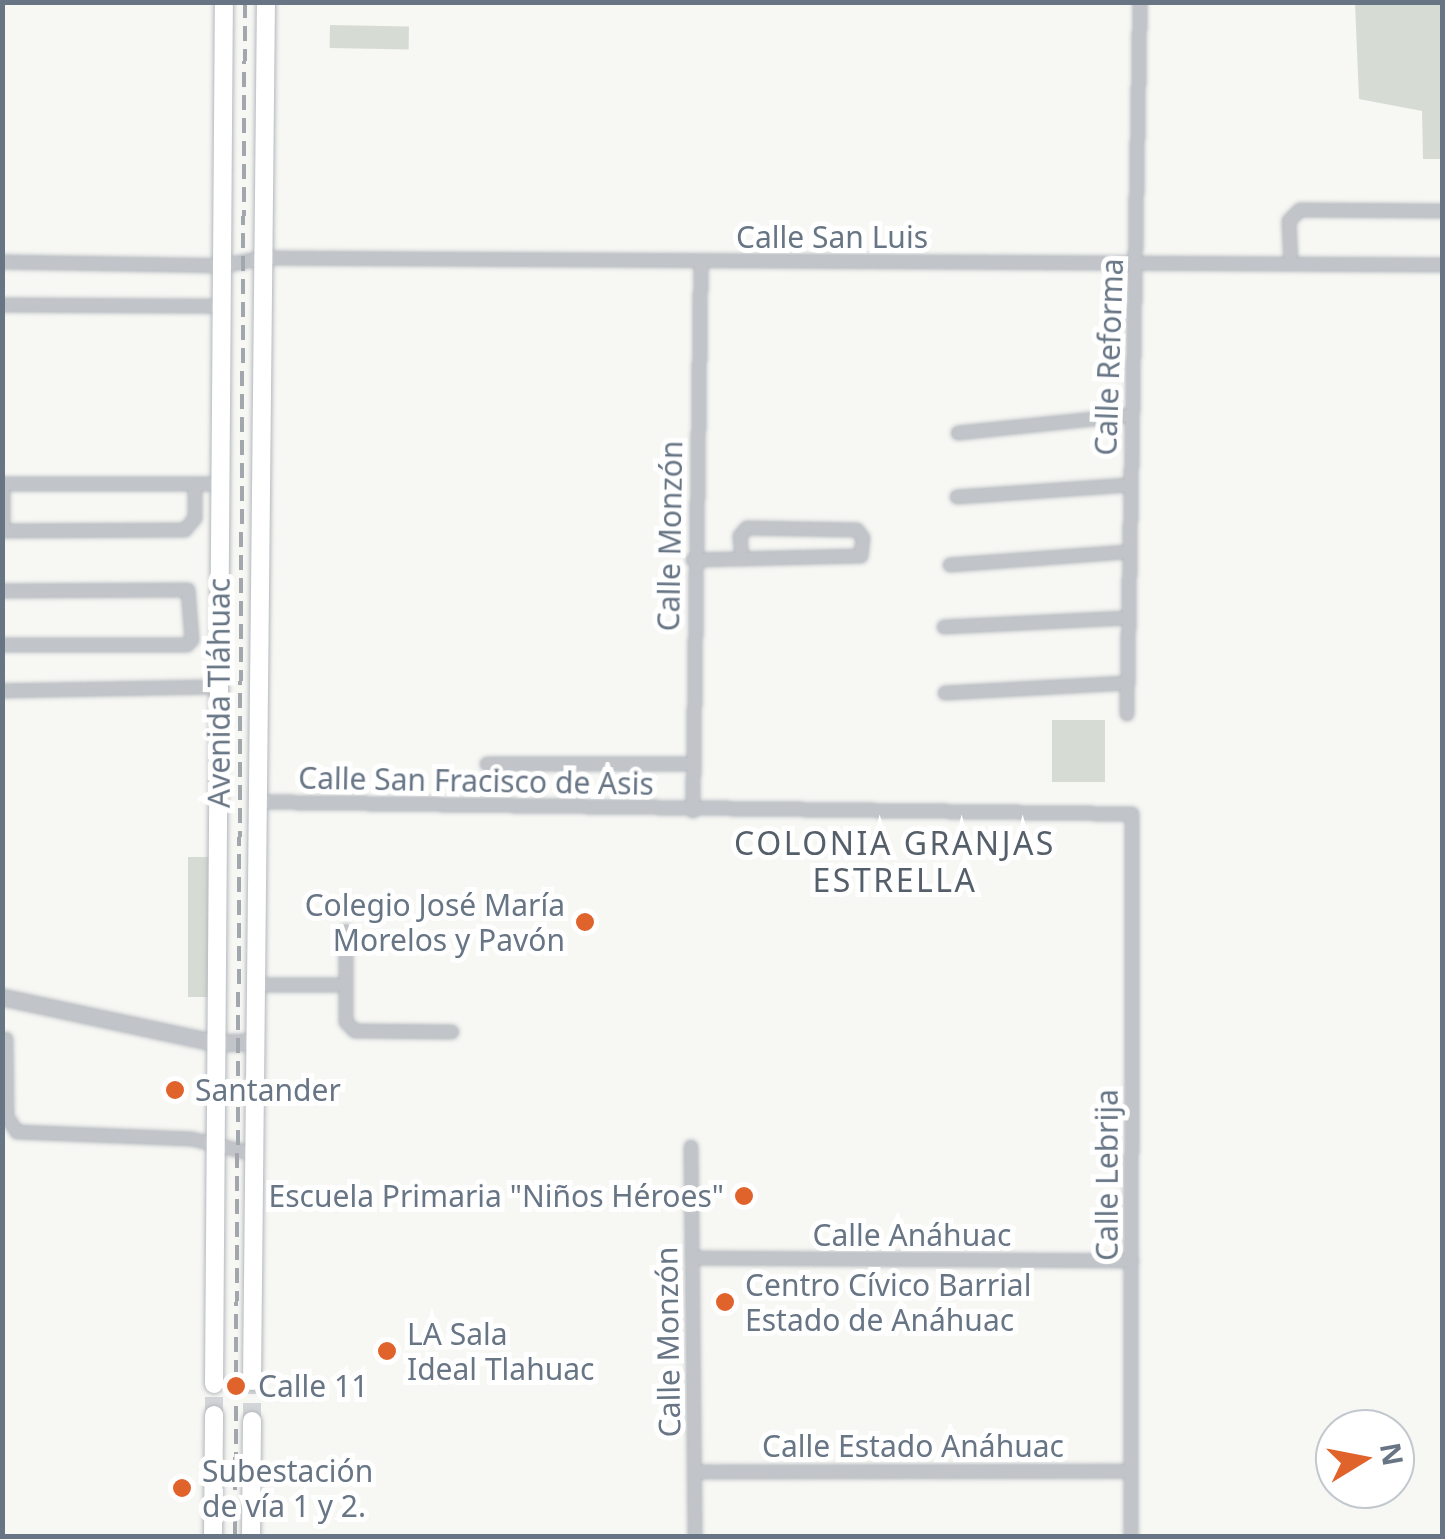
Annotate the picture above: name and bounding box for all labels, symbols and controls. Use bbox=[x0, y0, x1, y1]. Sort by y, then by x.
street label: Calle San Luis bbox=[736, 219, 928, 255]
street label: Calle Reforma bbox=[1088, 258, 1130, 456]
street label: Calle Monzón bbox=[650, 440, 690, 632]
street label: Avenida Tláhuac bbox=[201, 578, 237, 808]
street label: Calle San Fracisco de Asis bbox=[298, 760, 654, 802]
district label: COLONIA GRANJAS ESTRELLA bbox=[734, 825, 1056, 900]
place label: Colegio José María Morelos y Pavón bbox=[305, 887, 565, 958]
marker: Colegio José María Morelos y Pavón bbox=[574, 911, 596, 933]
place label: Santander bbox=[195, 1072, 341, 1108]
marker: Santander bbox=[164, 1079, 186, 1101]
street label: Calle Lebrija bbox=[1089, 1089, 1125, 1261]
place label: Escuela Primaria "Niños Héroes" bbox=[269, 1178, 724, 1214]
marker: Escuela Primaria "Niños Héroes" bbox=[733, 1185, 755, 1207]
street label: Calle Anáhuac bbox=[813, 1217, 1011, 1253]
street label: Calle Monzón bbox=[648, 1246, 688, 1438]
place label: Centro Cívico Barrial Estado de Anáhuac bbox=[745, 1267, 1031, 1338]
marker: Centro Cívico Barrial Estado de Anáhuac bbox=[714, 1291, 736, 1313]
place label: LA Sala Ideal Tlahuac bbox=[407, 1316, 594, 1386]
marker: LA Sala Ideal Tlahuac bbox=[376, 1340, 398, 1362]
place label: Calle 11 bbox=[258, 1368, 368, 1404]
marker: Calle 11 bbox=[223, 1373, 249, 1399]
north arrow bbox=[1315, 1409, 1415, 1509]
street label: Calle Estado Anáhuac bbox=[762, 1428, 1064, 1464]
text: N bbox=[1372, 1440, 1413, 1469]
place label: Subestación de vía 1 y 2. bbox=[202, 1453, 373, 1524]
marker: Subestación de vía 1 y 2. bbox=[171, 1477, 193, 1499]

